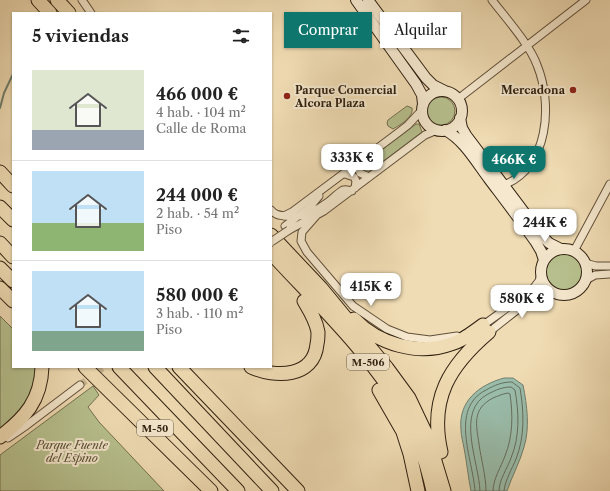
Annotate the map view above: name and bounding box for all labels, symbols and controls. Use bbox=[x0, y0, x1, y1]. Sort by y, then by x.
chip: Comprar bbox=[284, 12, 372, 48]
chip: Alquilar bbox=[380, 12, 461, 48]
icon: filters bbox=[230, 25, 252, 47]
text: 5 viviendas bbox=[32, 26, 129, 46]
place label: Parque Comercial Alcora Plaza bbox=[294, 83, 397, 110]
place label: Mercadona bbox=[501, 83, 566, 97]
text: 466 000 € bbox=[156, 84, 238, 104]
marker: Mercadona bbox=[568, 85, 578, 95]
icon: home bbox=[64, 86, 112, 134]
marker: Parque Comercial Alcora Plaza bbox=[282, 91, 292, 101]
text: 4 hab. · 104 m² bbox=[156, 104, 246, 120]
text: Calle de Roma bbox=[156, 120, 246, 136]
pin: 333K € bbox=[319, 144, 385, 178]
pin: 466K € bbox=[481, 146, 547, 180]
text: 333K € bbox=[330, 149, 374, 165]
text: 466K € bbox=[492, 151, 536, 167]
text: 244 000 € bbox=[156, 185, 238, 205]
icon: home bbox=[64, 187, 112, 235]
text: 2 hab. · 54 m² bbox=[156, 205, 239, 221]
pin: 244K € bbox=[512, 209, 578, 243]
text: 244K € bbox=[523, 214, 567, 230]
text: Piso bbox=[156, 221, 182, 237]
pin: 415K € bbox=[338, 273, 404, 307]
text: 415K € bbox=[350, 278, 392, 294]
text: 580 000 € bbox=[156, 285, 239, 305]
pin: 580K € bbox=[489, 285, 555, 319]
icon: home bbox=[64, 287, 112, 335]
text: 580K € bbox=[499, 290, 545, 306]
text: 3 hab. · 110 m² bbox=[156, 305, 244, 321]
text: Piso bbox=[156, 321, 182, 337]
road number: M-506 bbox=[347, 354, 389, 370]
road number: M-50 bbox=[137, 420, 173, 436]
park label: Parque Fuente del Espino bbox=[35, 438, 109, 465]

